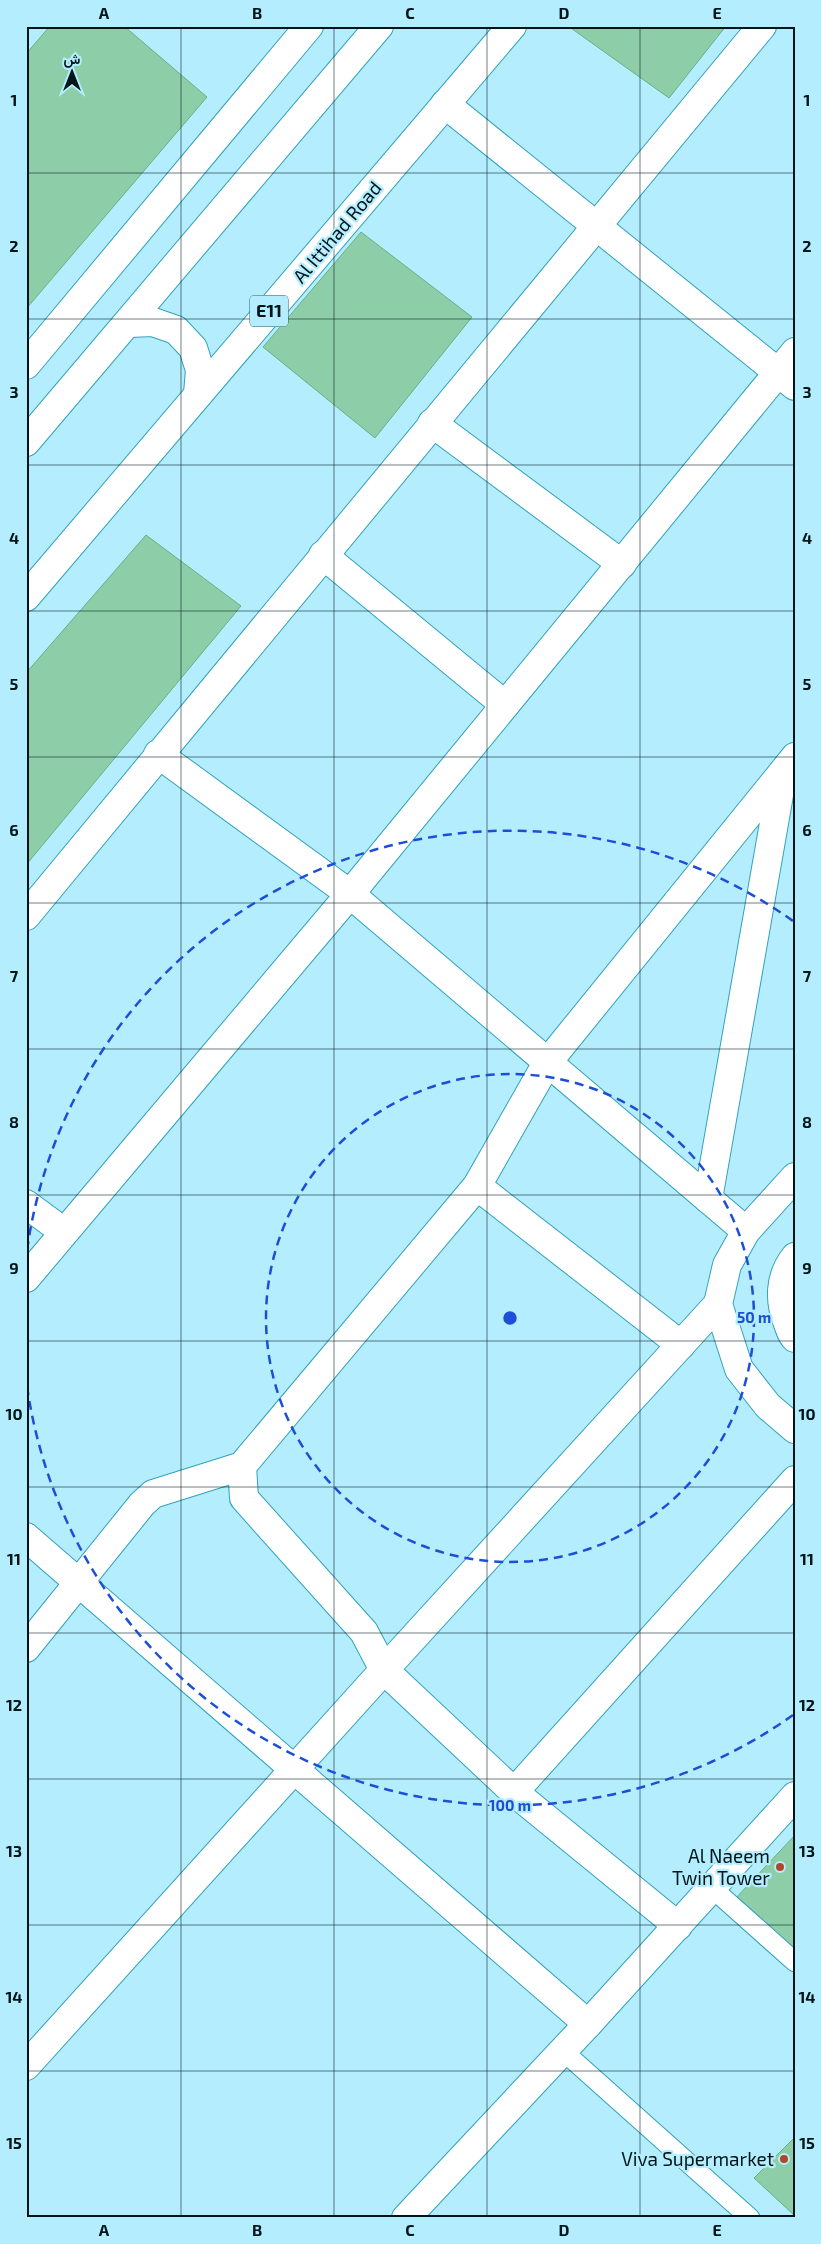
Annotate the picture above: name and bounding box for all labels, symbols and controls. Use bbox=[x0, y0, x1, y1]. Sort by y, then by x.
text: A bbox=[99, 3, 110, 22]
text: B bbox=[252, 3, 262, 22]
text: C bbox=[405, 3, 415, 22]
text: D bbox=[559, 3, 570, 22]
text: E bbox=[712, 3, 722, 22]
north arrow bbox=[48, 48, 98, 98]
text: ش bbox=[64, 50, 81, 68]
text: 1 bbox=[11, 90, 17, 109]
text: 1 bbox=[804, 90, 810, 109]
street label: Al Ittihad Road bbox=[287, 176, 386, 287]
text: 2 bbox=[9, 236, 19, 255]
text: 2 bbox=[802, 236, 812, 255]
road number: E11 bbox=[250, 296, 288, 326]
text: 3 bbox=[9, 382, 19, 401]
text: 3 bbox=[802, 382, 812, 401]
text: 4 bbox=[9, 528, 19, 547]
text: 4 bbox=[802, 528, 812, 547]
text: 5 bbox=[10, 674, 19, 693]
text: 5 bbox=[803, 674, 812, 693]
text: 6 bbox=[9, 820, 19, 839]
text: 6 bbox=[802, 820, 812, 839]
text: 7 bbox=[10, 966, 19, 985]
text: 7 bbox=[803, 966, 812, 985]
text: 8 bbox=[9, 1112, 19, 1131]
text: 8 bbox=[802, 1112, 812, 1131]
text: 9 bbox=[9, 1258, 19, 1277]
text: 9 bbox=[802, 1258, 812, 1277]
text: 50 m bbox=[737, 1308, 771, 1326]
centre of rings bbox=[501, 1309, 519, 1327]
text: 10 bbox=[5, 1404, 23, 1423]
text: 10 bbox=[798, 1404, 816, 1423]
text: 11 bbox=[7, 1549, 21, 1568]
text: 11 bbox=[800, 1549, 814, 1568]
text: 12 bbox=[6, 1695, 22, 1714]
text: 12 bbox=[799, 1695, 815, 1714]
text: 100 m bbox=[489, 1796, 531, 1814]
text: 13 bbox=[6, 1841, 22, 1860]
text: 13 bbox=[799, 1841, 815, 1860]
place label: Al Naeem Twin Tower bbox=[672, 1844, 770, 1889]
marker: Al Naeem Twin Tower bbox=[774, 1861, 786, 1873]
text: 14 bbox=[5, 1987, 23, 2006]
text: 14 bbox=[798, 1987, 816, 2006]
text: 15 bbox=[6, 2133, 22, 2152]
text: 15 bbox=[799, 2133, 815, 2152]
place label: Viva Supermarket bbox=[621, 2147, 774, 2170]
marker: Viva Supermarket bbox=[778, 2153, 790, 2165]
text: A bbox=[99, 2220, 110, 2239]
text: B bbox=[252, 2220, 262, 2239]
text: C bbox=[405, 2220, 415, 2239]
text: D bbox=[559, 2220, 570, 2239]
text: E bbox=[712, 2220, 722, 2239]

